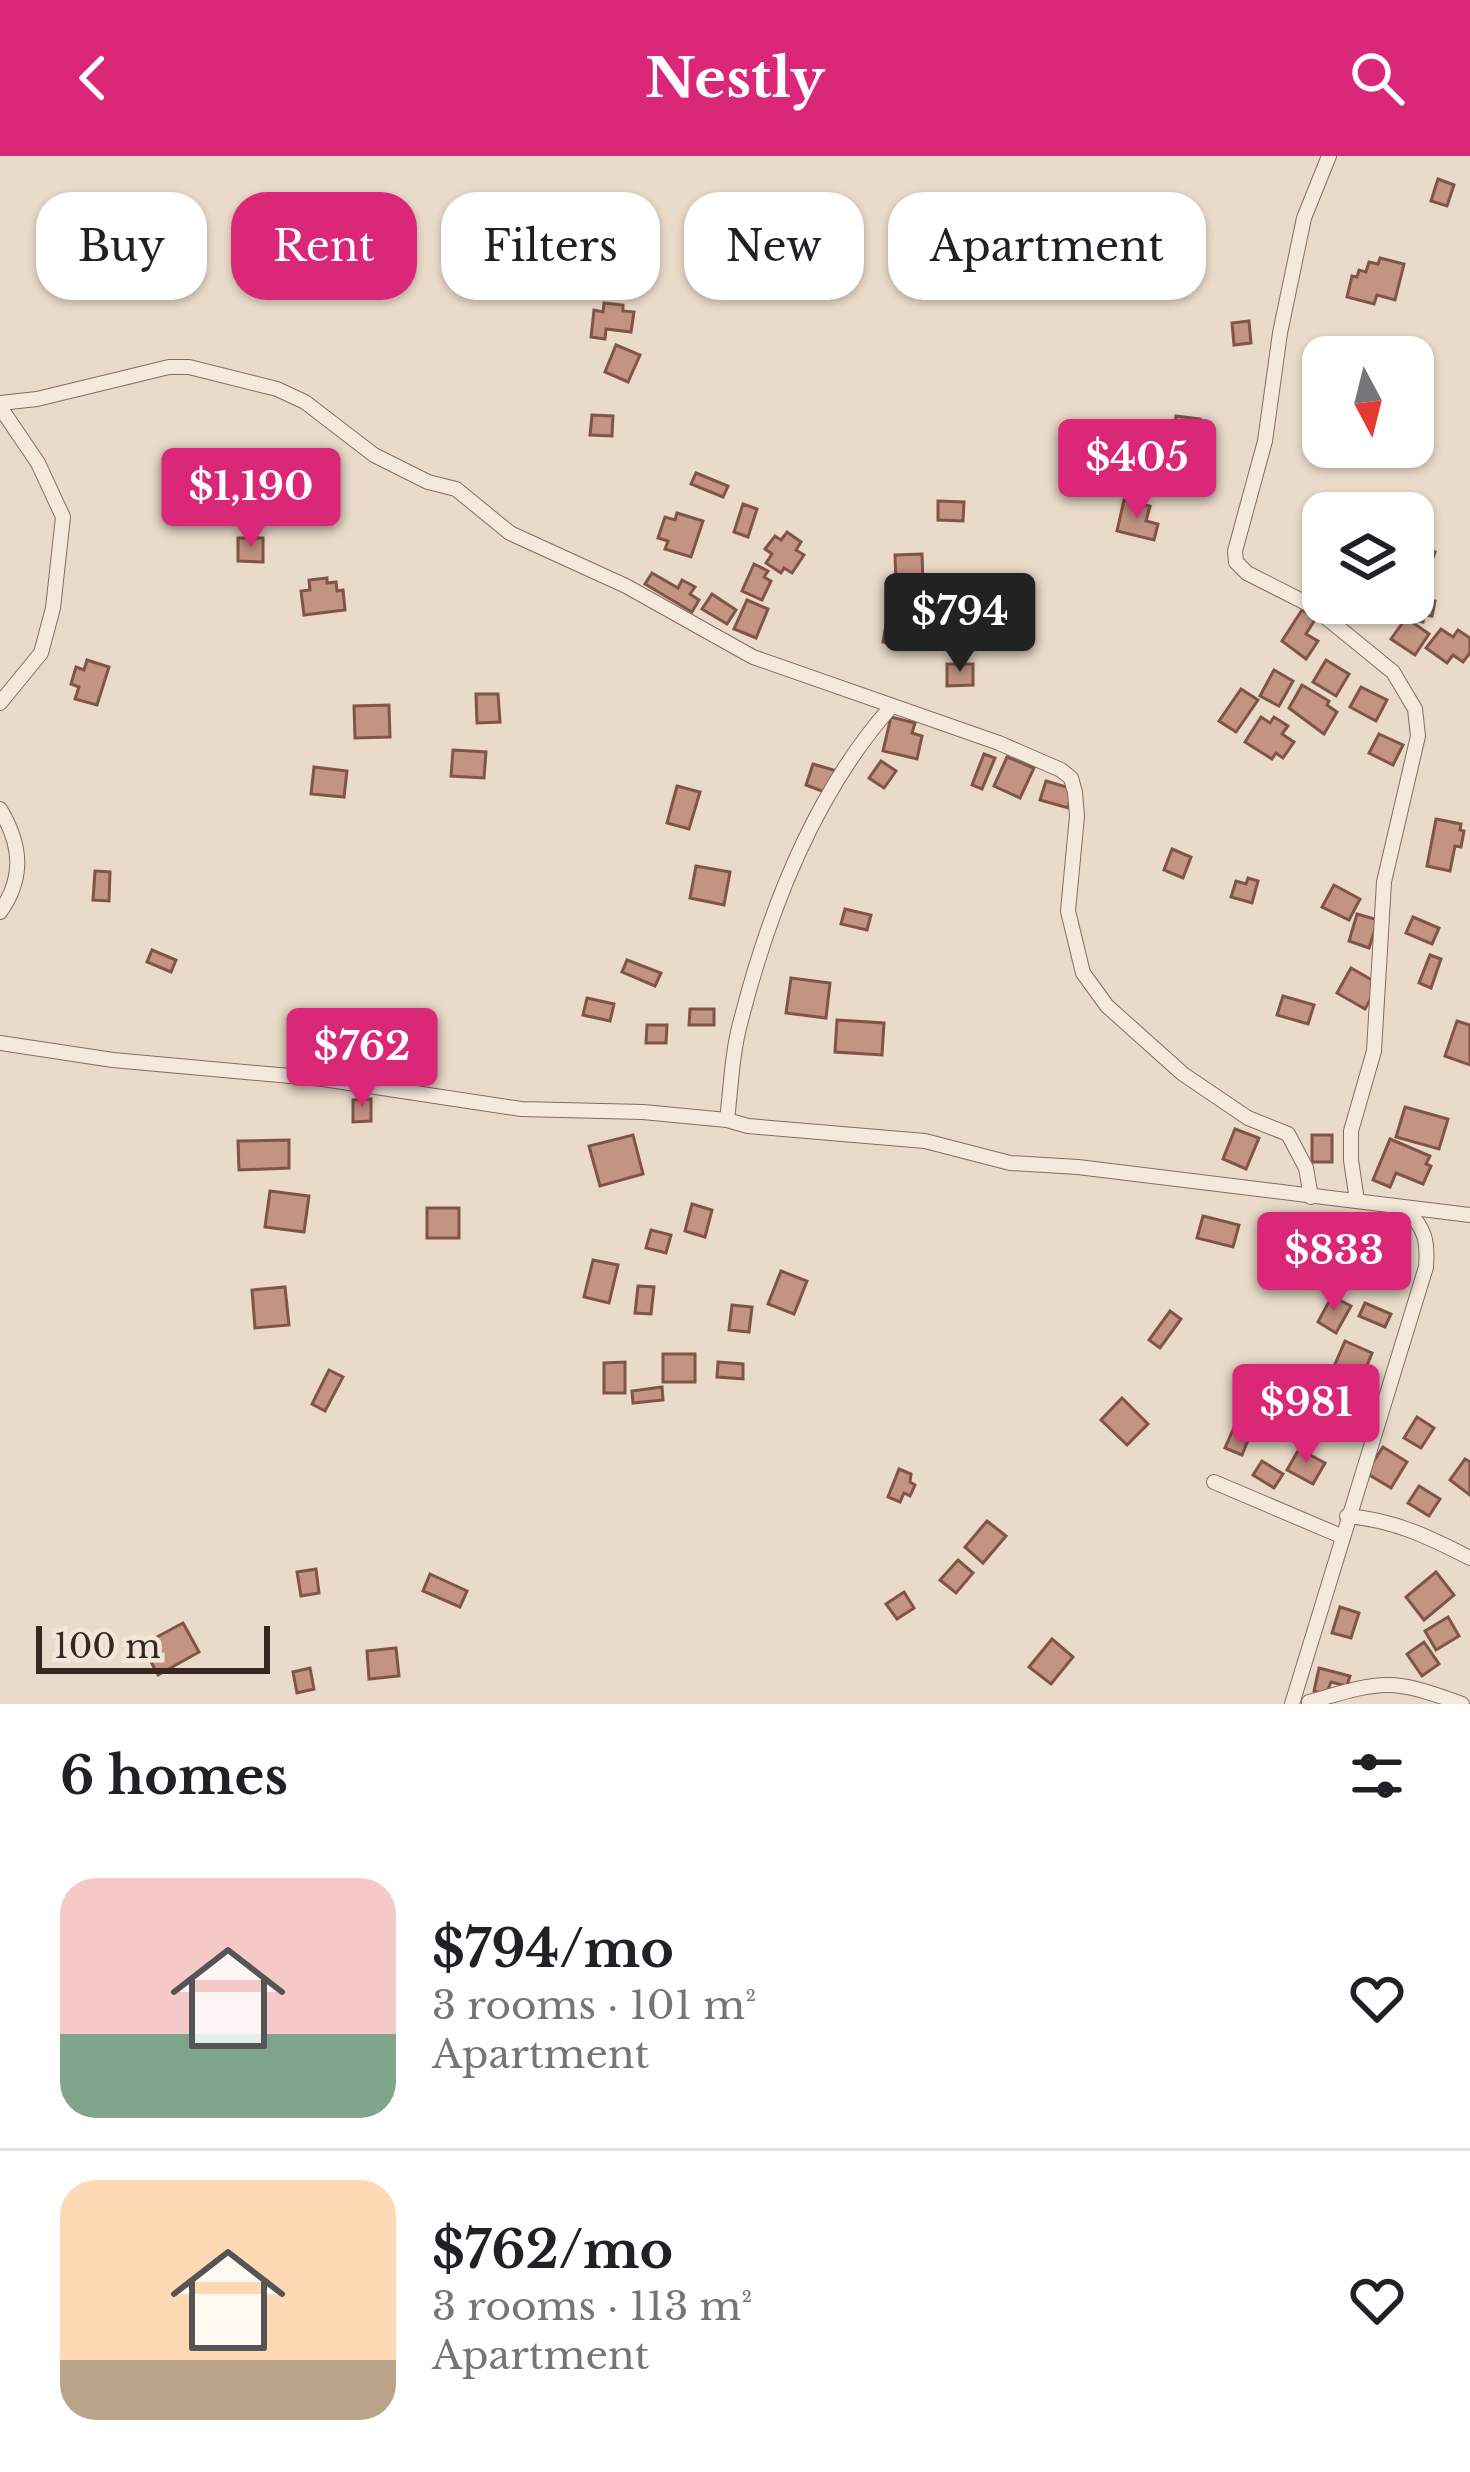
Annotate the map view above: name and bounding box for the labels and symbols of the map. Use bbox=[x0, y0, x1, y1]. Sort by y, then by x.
north arrow bbox=[1302, 336, 1434, 468]
pin: $405 bbox=[1066, 419, 1208, 521]
pin: $1,190 bbox=[153, 448, 349, 550]
pin: $794 bbox=[889, 573, 1031, 675]
pin: $762 bbox=[291, 1008, 433, 1110]
pin: $833 bbox=[1263, 1212, 1405, 1314]
pin: $981 bbox=[1235, 1364, 1377, 1466]
scale bar bbox=[36, 1620, 270, 1673]

